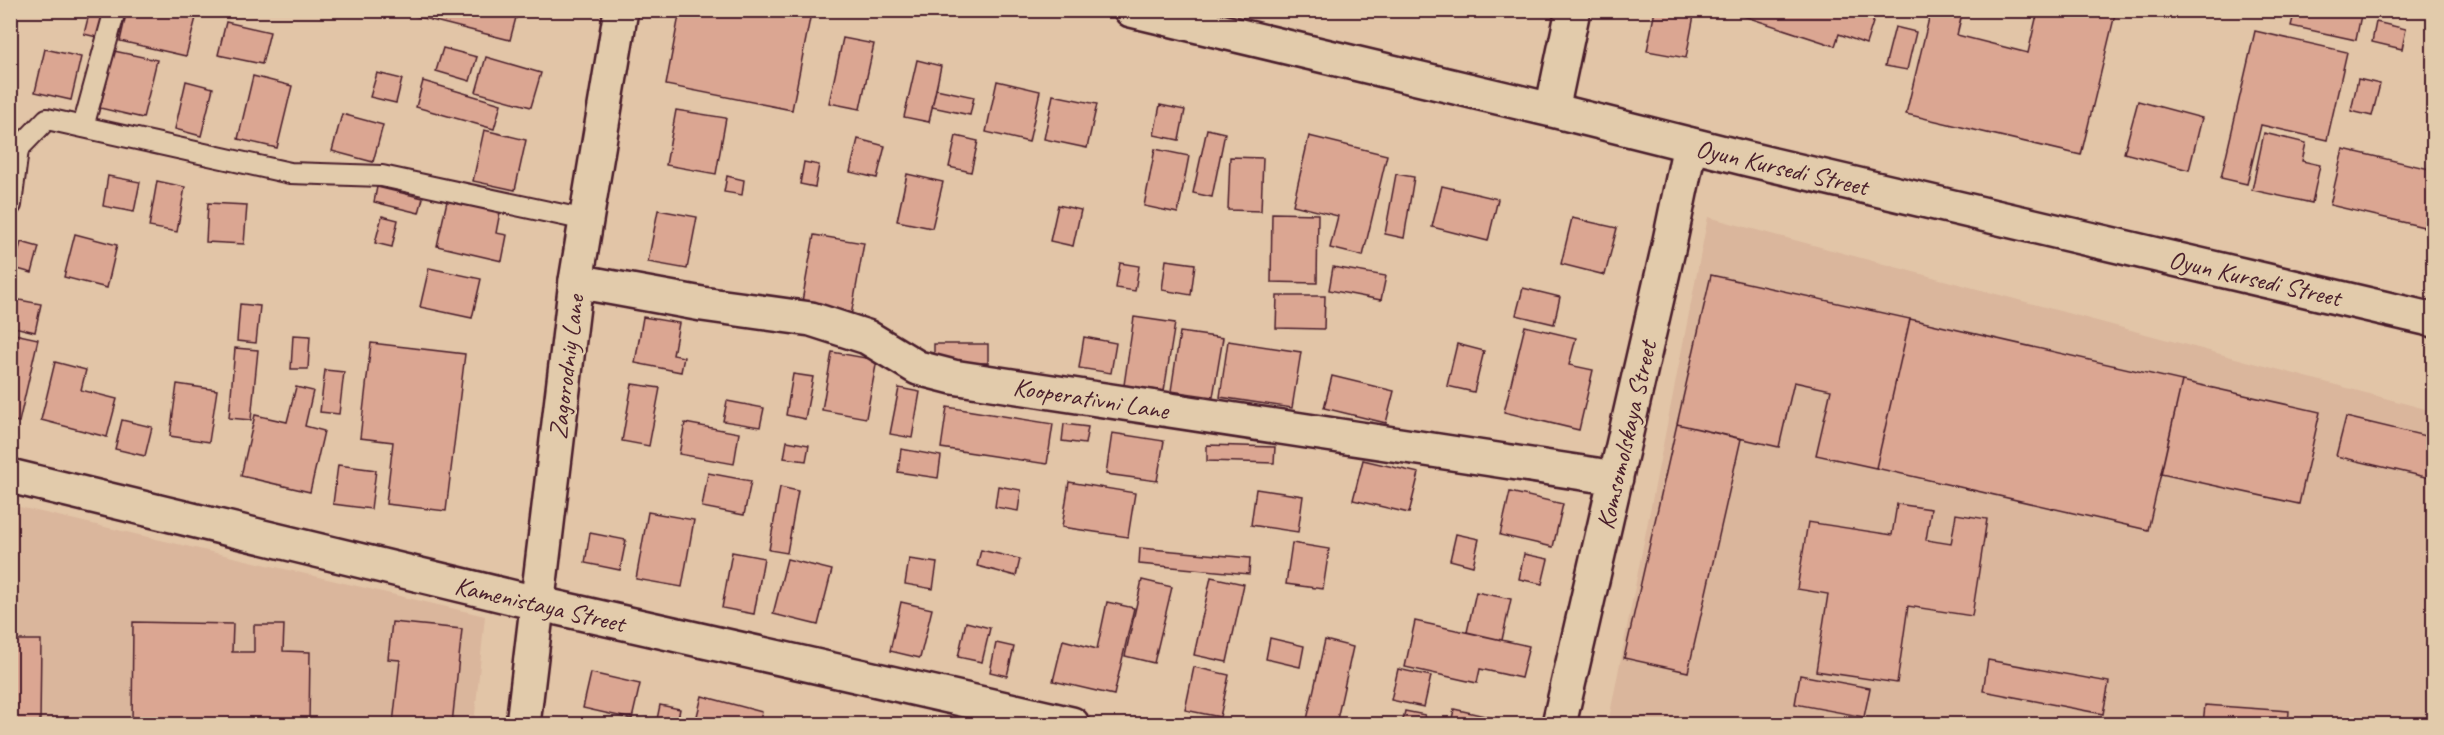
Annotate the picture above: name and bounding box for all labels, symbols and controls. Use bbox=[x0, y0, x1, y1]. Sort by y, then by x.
street label: Oyun Kursedi Street bbox=[1693, 132, 1873, 204]
street label: Oyun Kursedi Street bbox=[2166, 243, 2346, 315]
street label: Zagorodniy Lane bbox=[541, 292, 592, 441]
street label: Komsomolskaya Street bbox=[1589, 335, 1665, 533]
street label: Kooperativni Lane bbox=[1011, 370, 1172, 427]
street label: Kamenistaya Street bbox=[452, 569, 630, 641]

